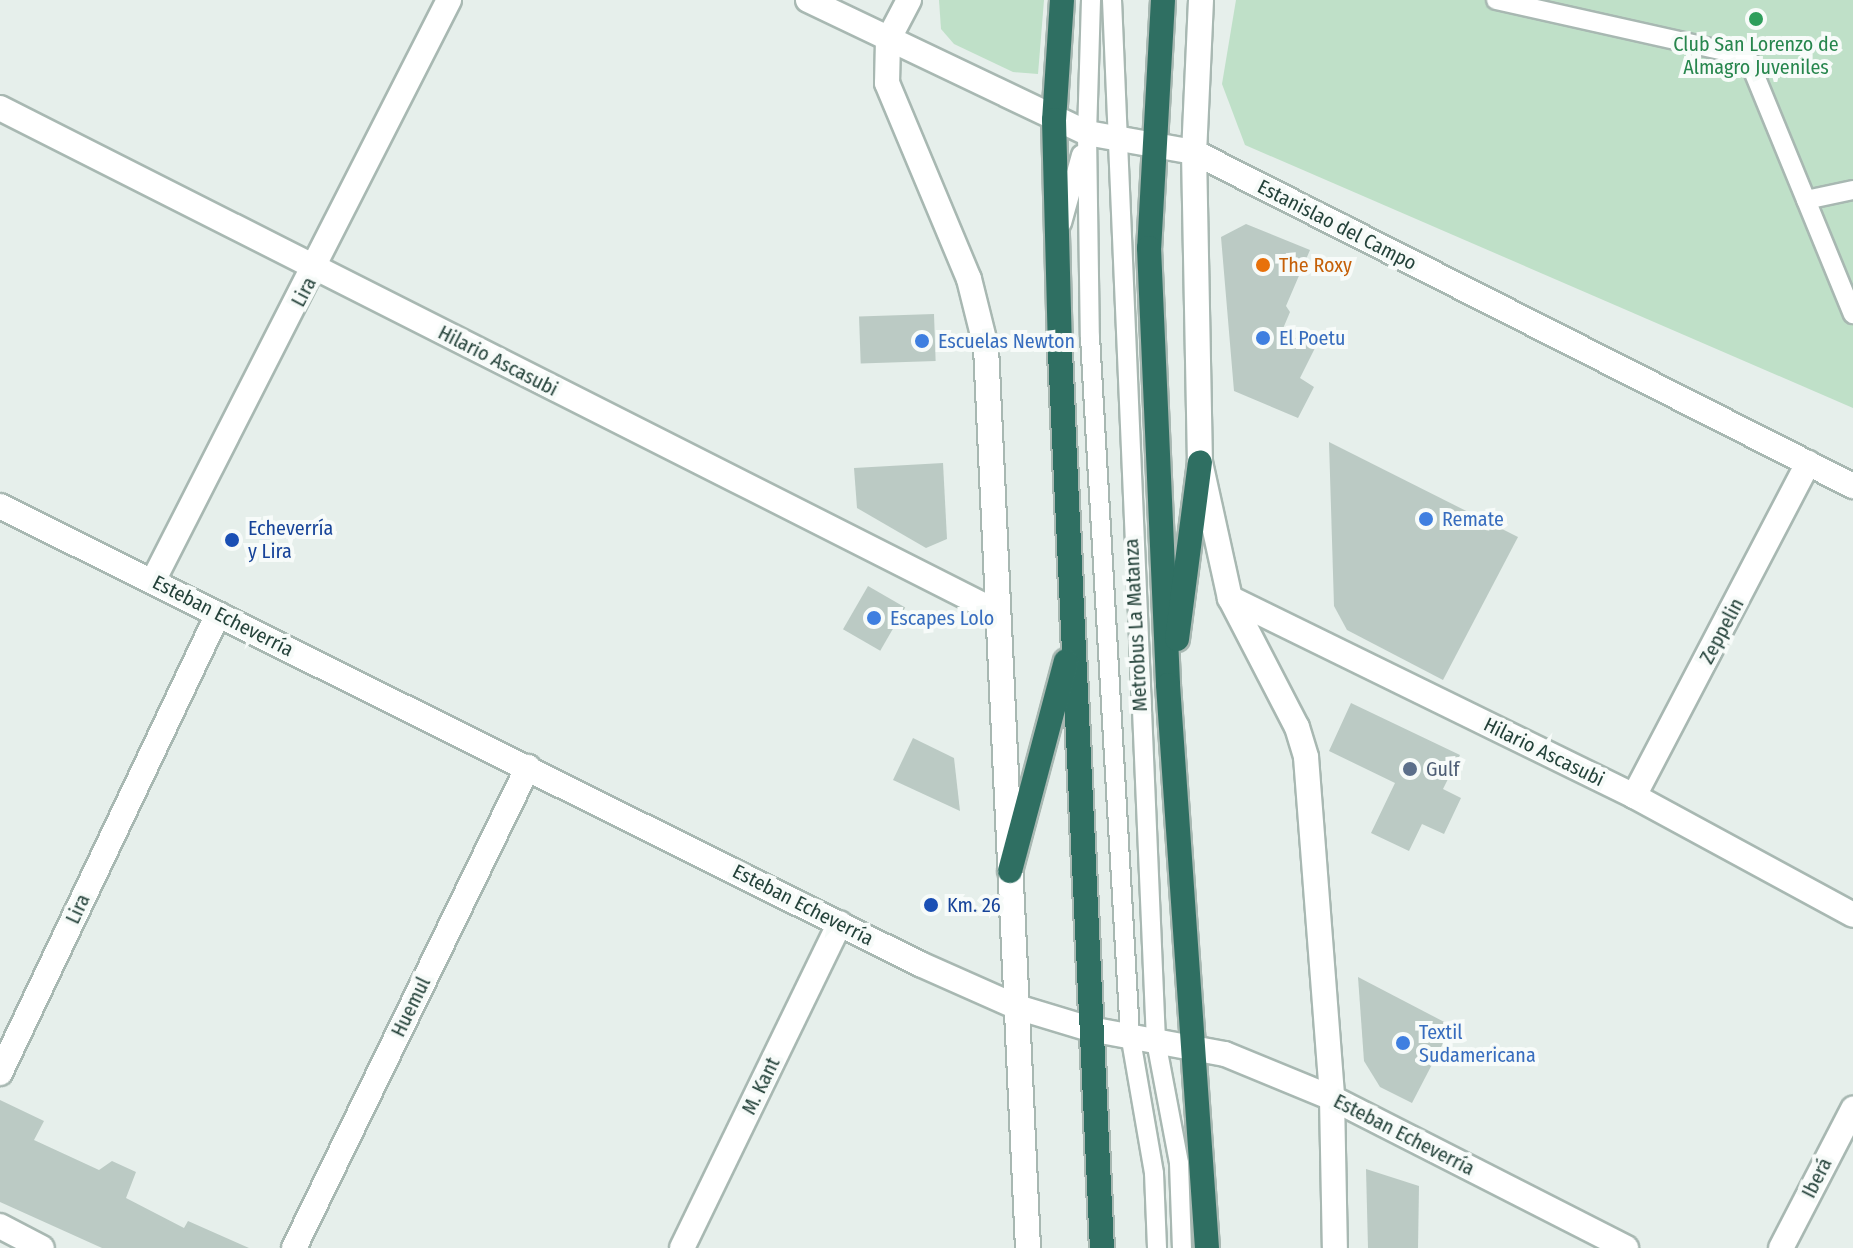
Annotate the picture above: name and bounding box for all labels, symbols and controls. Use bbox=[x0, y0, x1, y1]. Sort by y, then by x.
marker: Club San Lorenzo de Almagro Juveniles bbox=[1747, 10, 1765, 28]
place label: Club San Lorenzo de Almagro Juveniles bbox=[1673, 32, 1839, 79]
street label: Estanislao del Campo bbox=[1253, 175, 1421, 275]
place label: The Roxy bbox=[1279, 253, 1352, 277]
marker: The Roxy bbox=[1254, 256, 1272, 274]
street label: Lira bbox=[286, 273, 322, 311]
street label: Hilario Ascasubi bbox=[434, 321, 562, 401]
place label: El Poetu bbox=[1279, 326, 1345, 350]
place label: Escuelas Newton bbox=[938, 329, 1075, 353]
marker: El Poetu bbox=[1254, 329, 1272, 347]
marker: Escuelas Newton bbox=[913, 332, 931, 350]
place label: Remate bbox=[1442, 507, 1504, 531]
marker: Remate bbox=[1417, 510, 1435, 528]
place label: Echeverría y Lira bbox=[248, 516, 333, 563]
marker: Echeverría y Lira bbox=[223, 531, 241, 549]
street label: Metrobus La Matanza bbox=[1119, 538, 1153, 712]
street label: Esteban Echeverría bbox=[149, 570, 297, 662]
street label: Zeppelin bbox=[1695, 594, 1749, 668]
place label: Escapes Lolo bbox=[890, 606, 994, 630]
marker: Escapes Lolo bbox=[865, 609, 883, 627]
street label: Hilario Ascasubi bbox=[1480, 712, 1608, 792]
place label: Gulf bbox=[1426, 757, 1459, 781]
marker: Gulf bbox=[1401, 760, 1419, 778]
street label: Esteban Echeverría bbox=[729, 859, 877, 951]
street label: Lira bbox=[61, 890, 95, 928]
place label: Km. 26 bbox=[947, 893, 1001, 917]
marker: Km. 26 bbox=[922, 896, 940, 914]
street label: Huemul bbox=[386, 973, 436, 1041]
place label: Textil Sudamericana bbox=[1419, 1020, 1536, 1067]
marker: Textil Sudamericana bbox=[1394, 1034, 1412, 1052]
street label: M. Kant bbox=[737, 1054, 785, 1118]
street label: Esteban Echeverría bbox=[1330, 1089, 1478, 1181]
street label: Iberá bbox=[1797, 1154, 1837, 1202]

